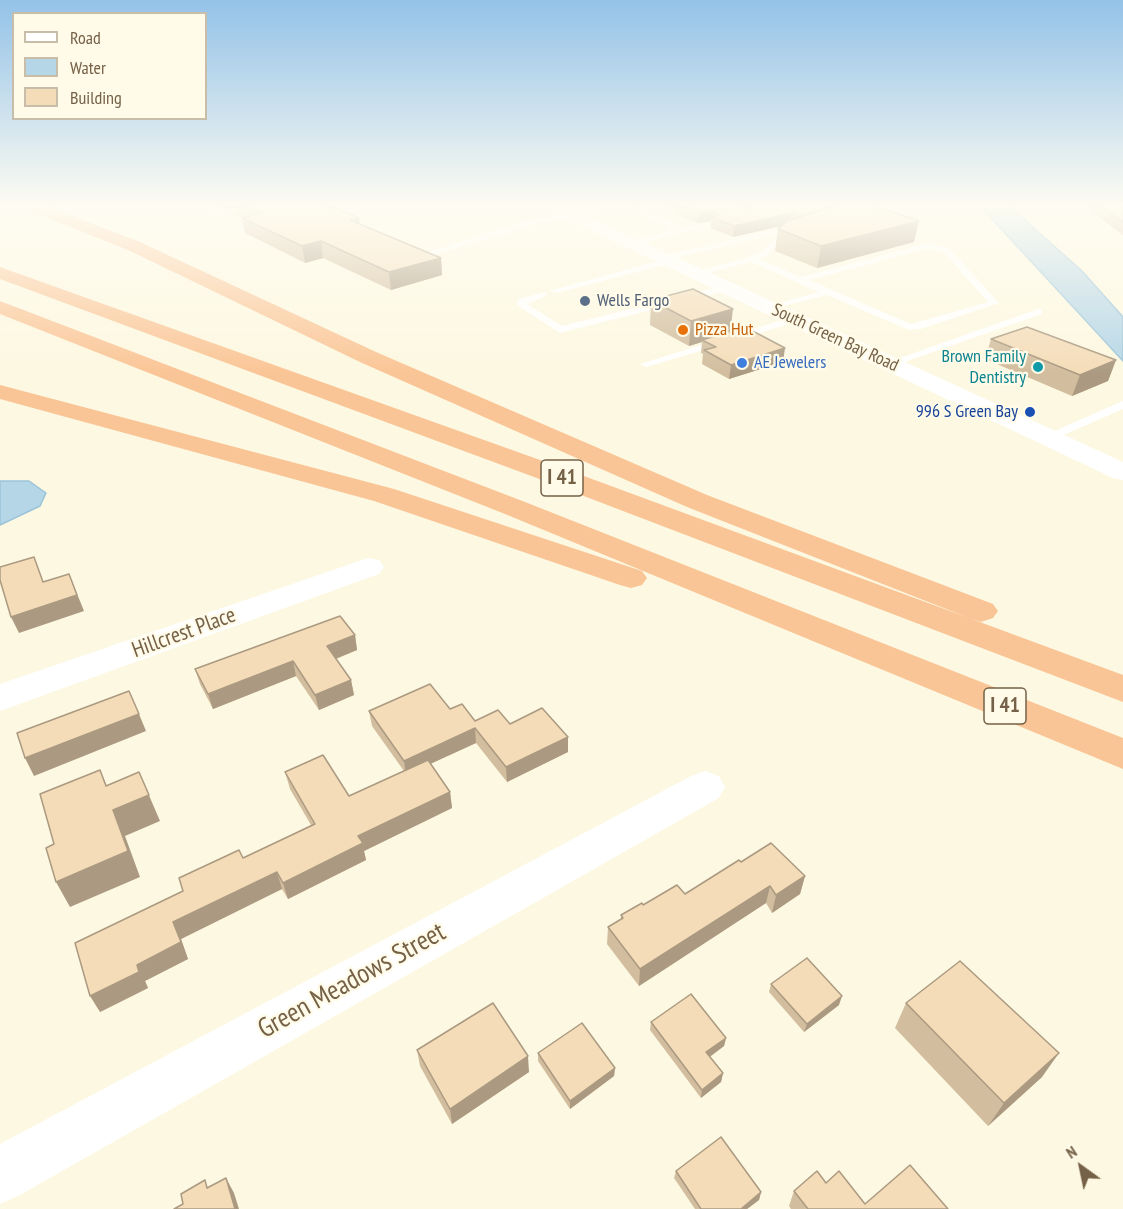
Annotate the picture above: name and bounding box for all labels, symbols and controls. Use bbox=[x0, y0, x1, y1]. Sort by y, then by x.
legend bbox=[12, 12, 207, 120]
text: Road bbox=[70, 26, 101, 49]
text: Water bbox=[70, 56, 106, 79]
text: Building bbox=[70, 86, 122, 109]
place label: Wells Fargo bbox=[597, 290, 669, 312]
marker: Wells Fargo bbox=[578, 294, 592, 308]
street label: South Green Bay Road bbox=[768, 299, 902, 377]
place label: Pizza Hut bbox=[695, 319, 753, 341]
marker: Pizza Hut bbox=[676, 323, 690, 337]
place label: Brown Family Dentistry bbox=[941, 346, 1026, 388]
place label: AE Jewelers bbox=[754, 352, 826, 374]
marker: AE Jewelers bbox=[735, 356, 749, 370]
marker: Brown Family Dentistry bbox=[1031, 360, 1045, 374]
place label: 996 S Green Bay bbox=[916, 401, 1018, 423]
marker: 996 S Green Bay bbox=[1023, 405, 1037, 419]
road number: I 41 bbox=[541, 460, 583, 496]
street label: Hillcrest Place bbox=[129, 602, 239, 664]
road number: I 41 bbox=[984, 688, 1026, 724]
street label: Green Meadows Street bbox=[253, 916, 451, 1046]
north arrow bbox=[1051, 1137, 1111, 1197]
text: N bbox=[1062, 1141, 1080, 1163]

